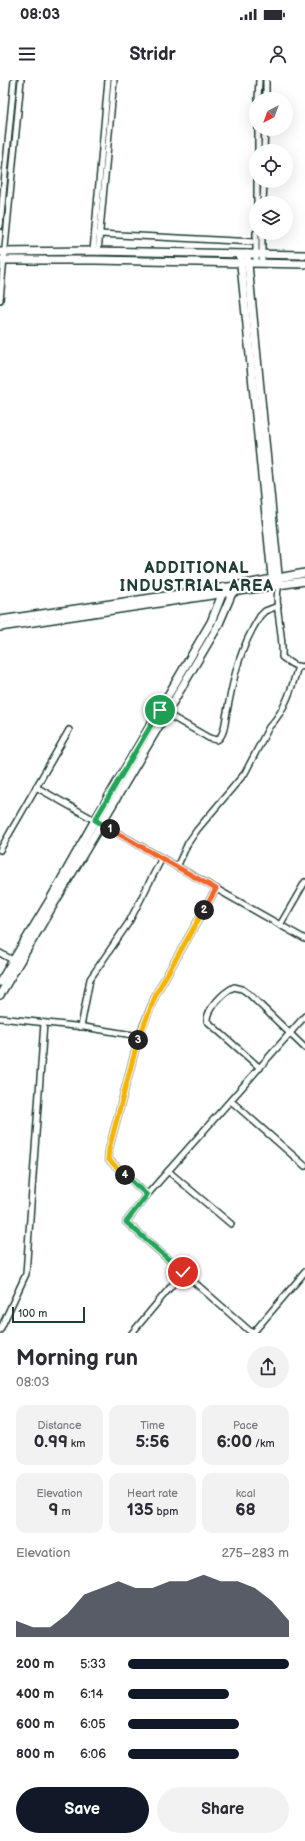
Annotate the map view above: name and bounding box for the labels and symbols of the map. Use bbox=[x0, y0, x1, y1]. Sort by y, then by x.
north arrow bbox=[249, 92, 293, 136]
district label: ADDITIONAL INDUSTRIAL AREA bbox=[120, 559, 274, 596]
pin bbox=[143, 693, 177, 727]
pin: 1 bbox=[100, 819, 120, 839]
pin: 2 bbox=[194, 900, 214, 920]
pin: 3 bbox=[128, 1030, 148, 1050]
pin: 4 bbox=[115, 1165, 135, 1185]
pin bbox=[166, 1255, 200, 1289]
scale bar bbox=[12, 1305, 85, 1324]

